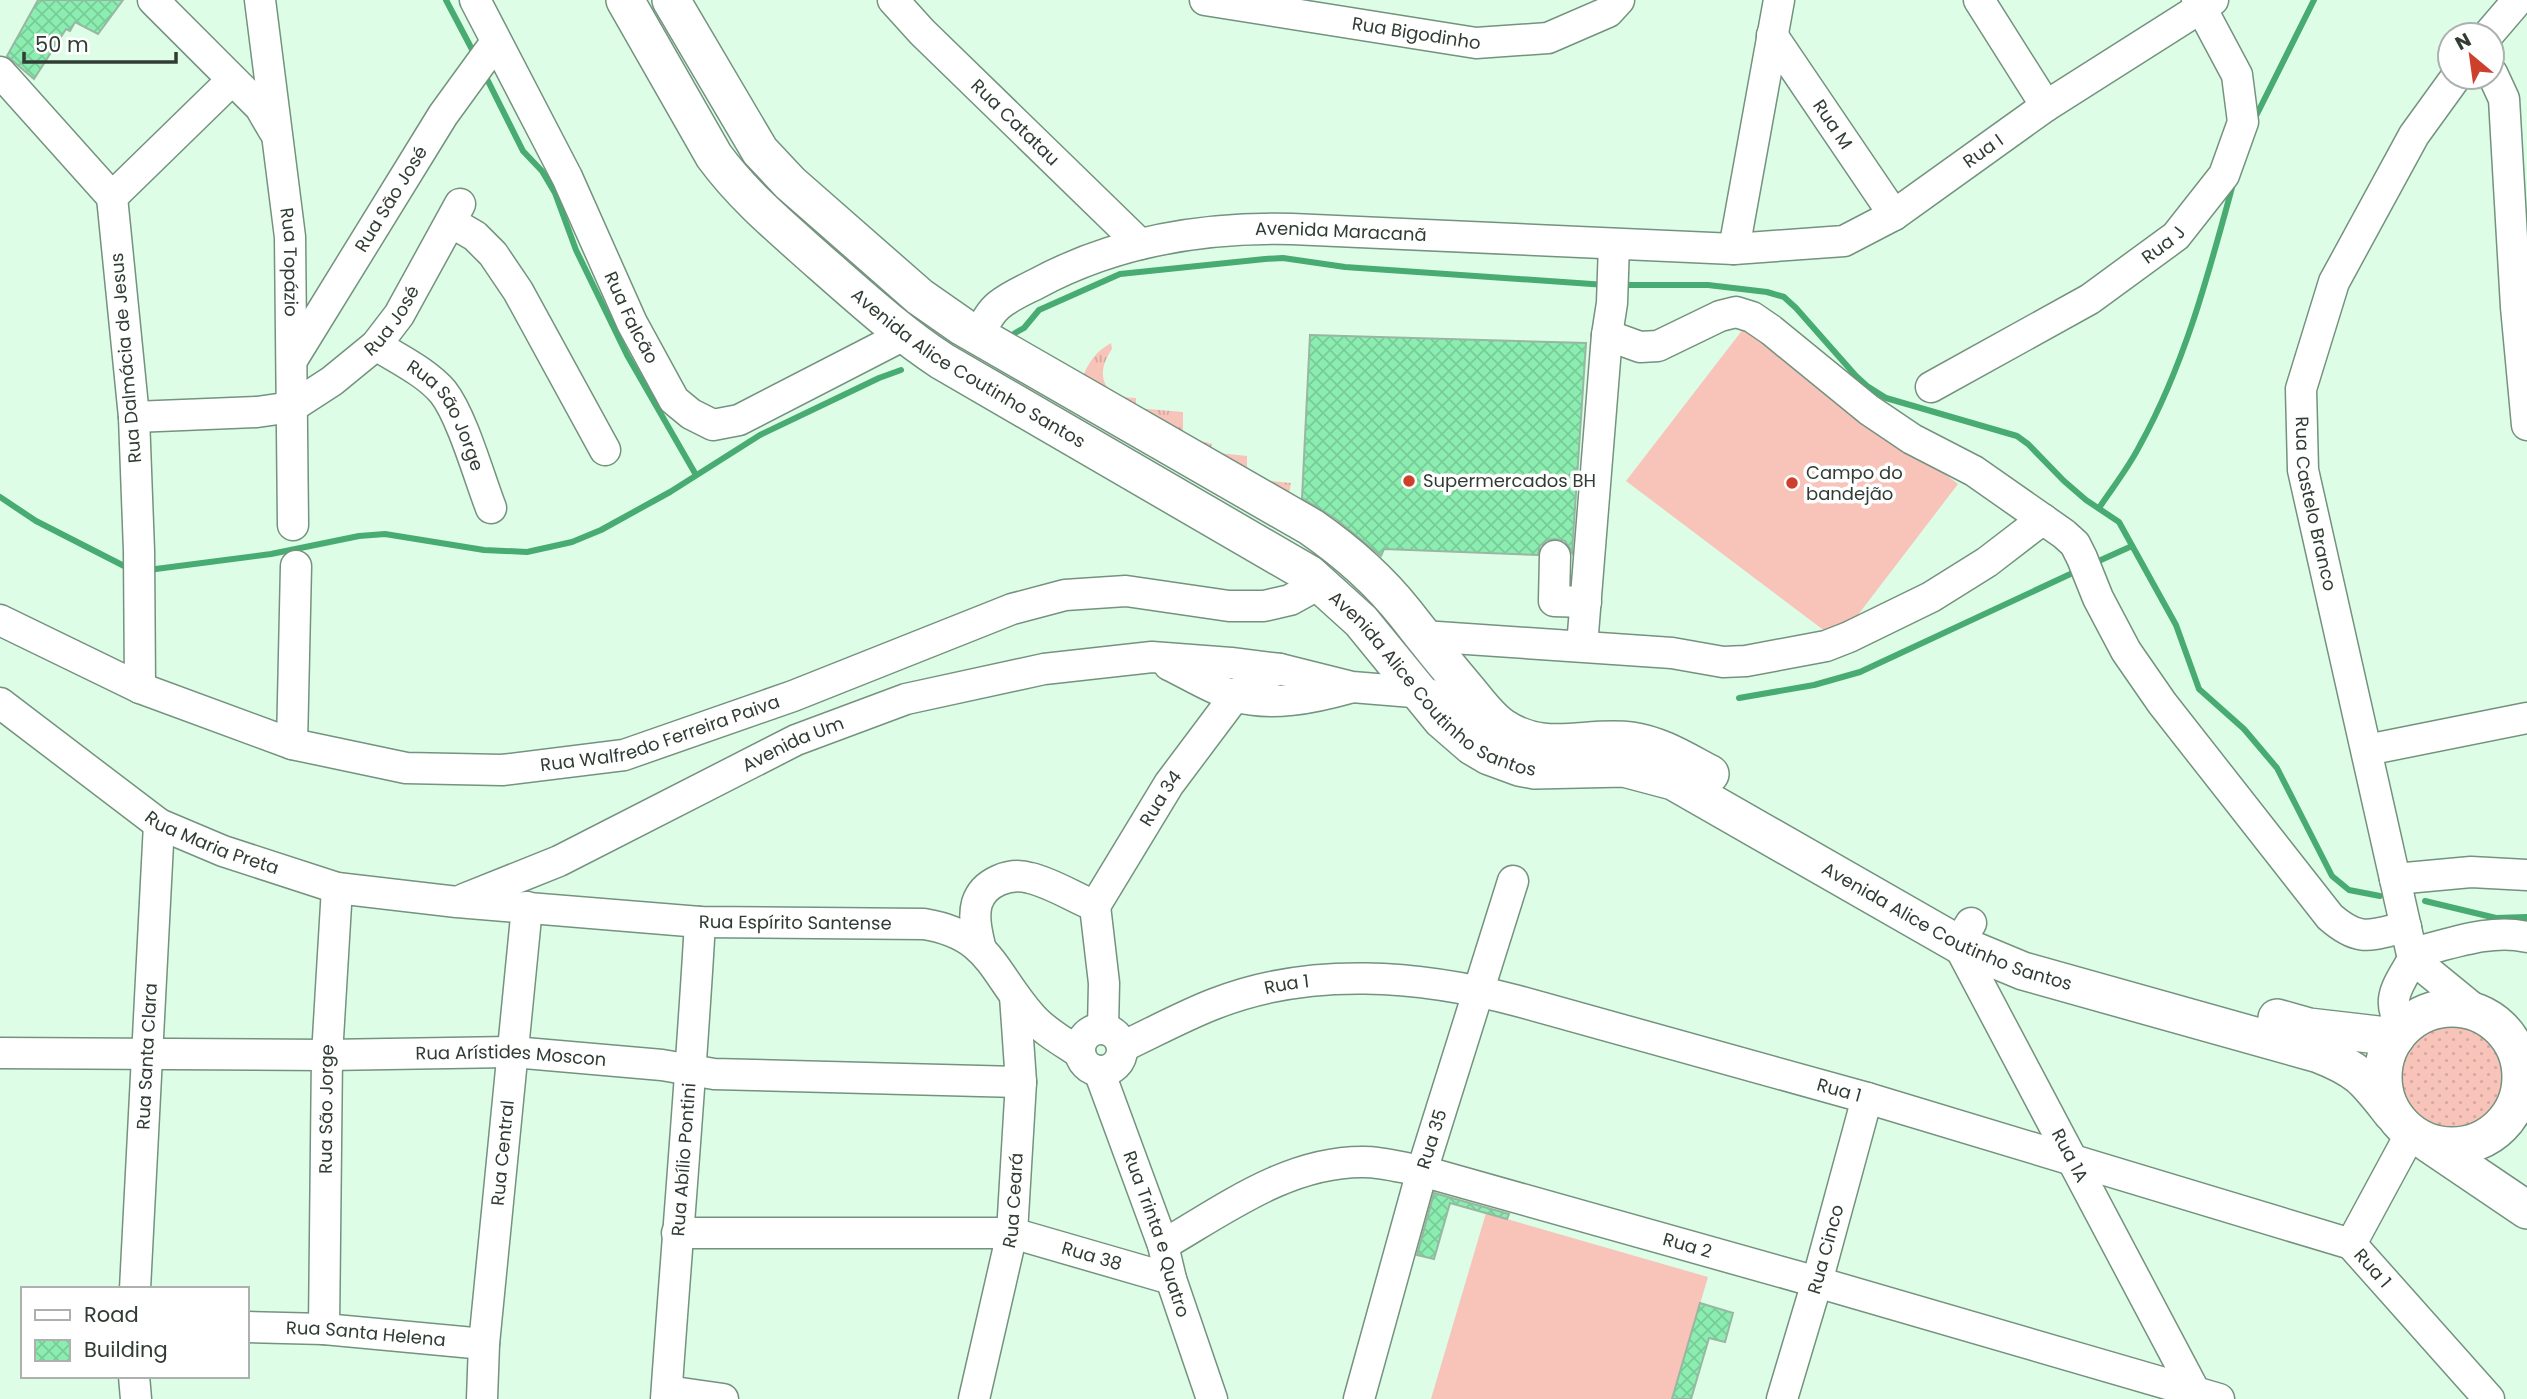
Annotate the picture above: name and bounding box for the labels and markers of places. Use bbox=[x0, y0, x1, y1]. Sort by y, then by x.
place label: Campo do bandejão bbox=[1806, 460, 1903, 506]
place label: Supermercados BH bbox=[1423, 468, 1596, 493]
marker: Supermercados BH bbox=[1401, 473, 1417, 489]
marker: Campo do bandejão bbox=[1784, 475, 1800, 491]

